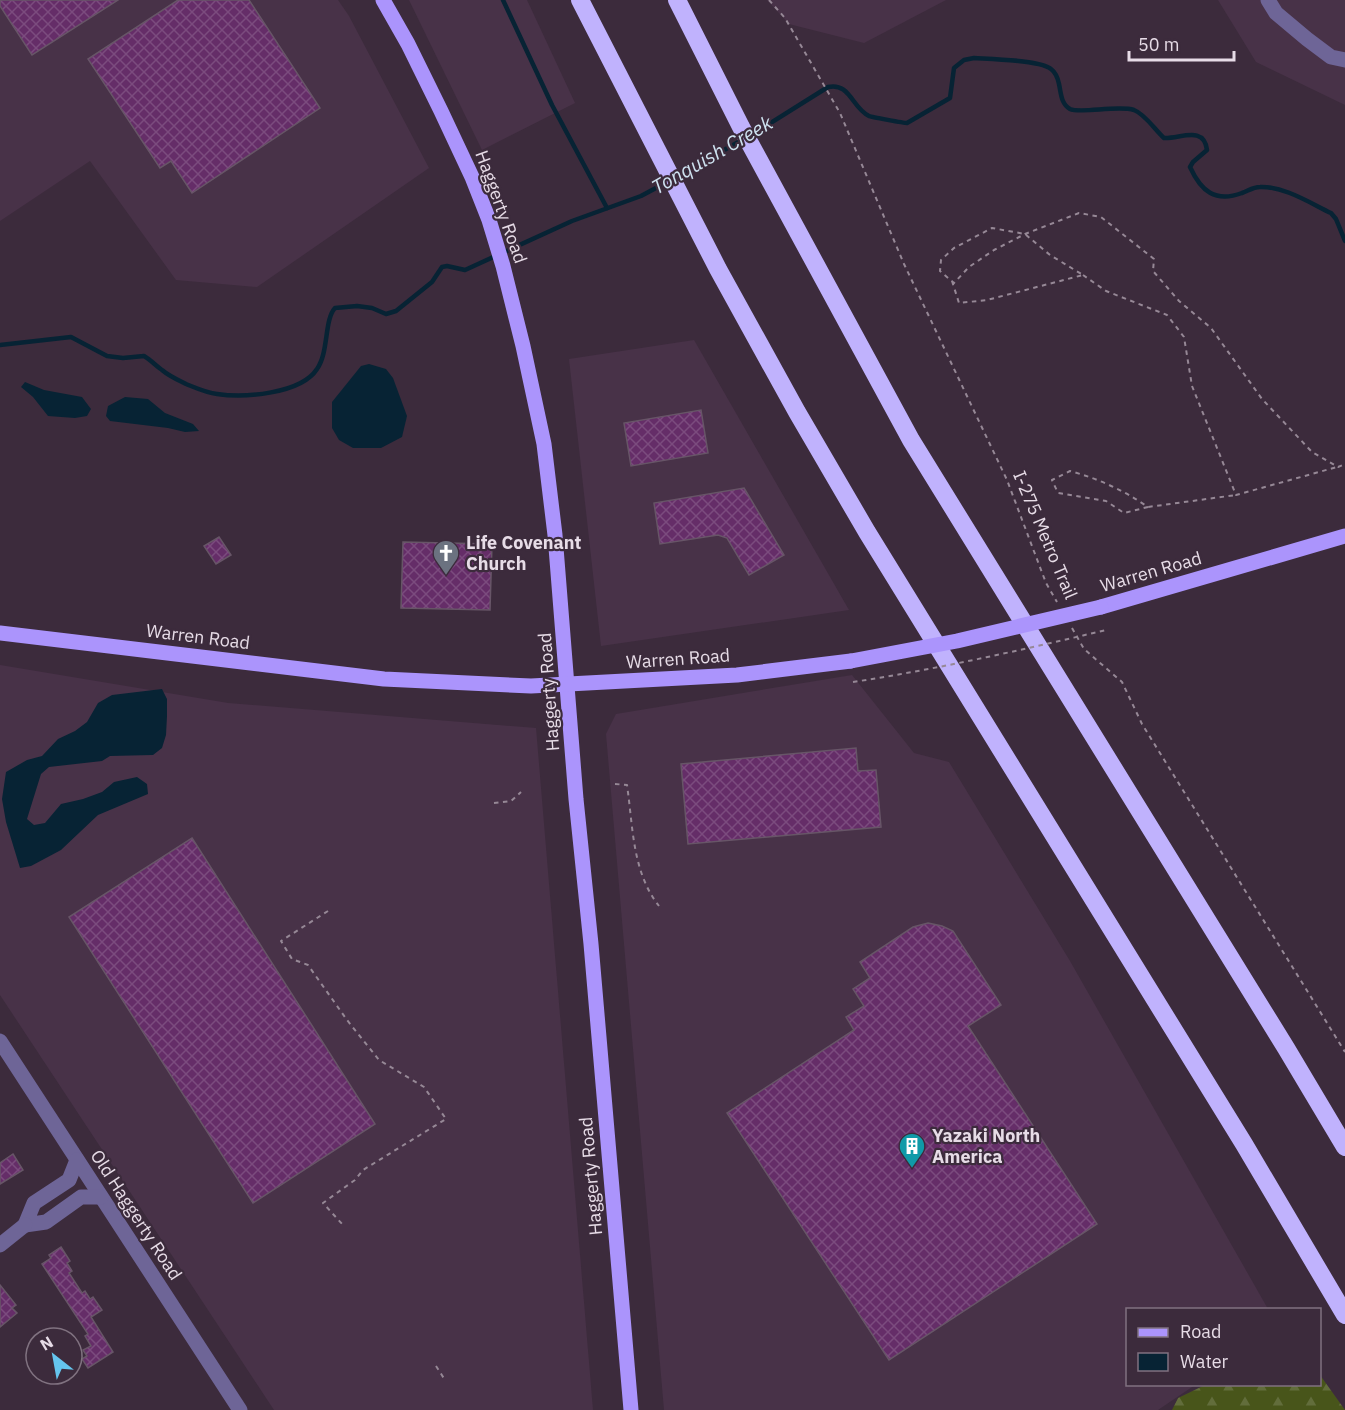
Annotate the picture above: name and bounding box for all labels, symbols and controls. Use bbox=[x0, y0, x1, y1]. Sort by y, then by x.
scale bar bbox=[1129, 24, 1234, 62]
text: 50 m bbox=[1138, 33, 1180, 56]
water label: Tonquish Creek bbox=[646, 109, 778, 200]
street label: Haggerty Road bbox=[470, 147, 533, 267]
street label: I-275 Metro Trail bbox=[1008, 467, 1083, 603]
place label: Life Covenant Church bbox=[466, 531, 582, 575]
church icon: Life Covenant Church bbox=[431, 538, 461, 576]
street label: Warren Road bbox=[1098, 546, 1204, 597]
street label: Warren Road bbox=[145, 619, 251, 654]
street label: Haggerty Road bbox=[533, 632, 564, 752]
street label: Warren Road bbox=[625, 643, 731, 674]
street label: Haggerty Road bbox=[574, 1116, 607, 1236]
place label: Yazaki North America bbox=[932, 1124, 1040, 1168]
building icon: Yazaki North America bbox=[897, 1131, 927, 1169]
street label: Old Haggerty Road bbox=[86, 1145, 187, 1284]
legend bbox=[1126, 1308, 1321, 1386]
text: Road bbox=[1180, 1320, 1221, 1343]
north arrow bbox=[24, 1326, 84, 1386]
text: N bbox=[36, 1332, 56, 1355]
text: Water bbox=[1180, 1350, 1229, 1373]

